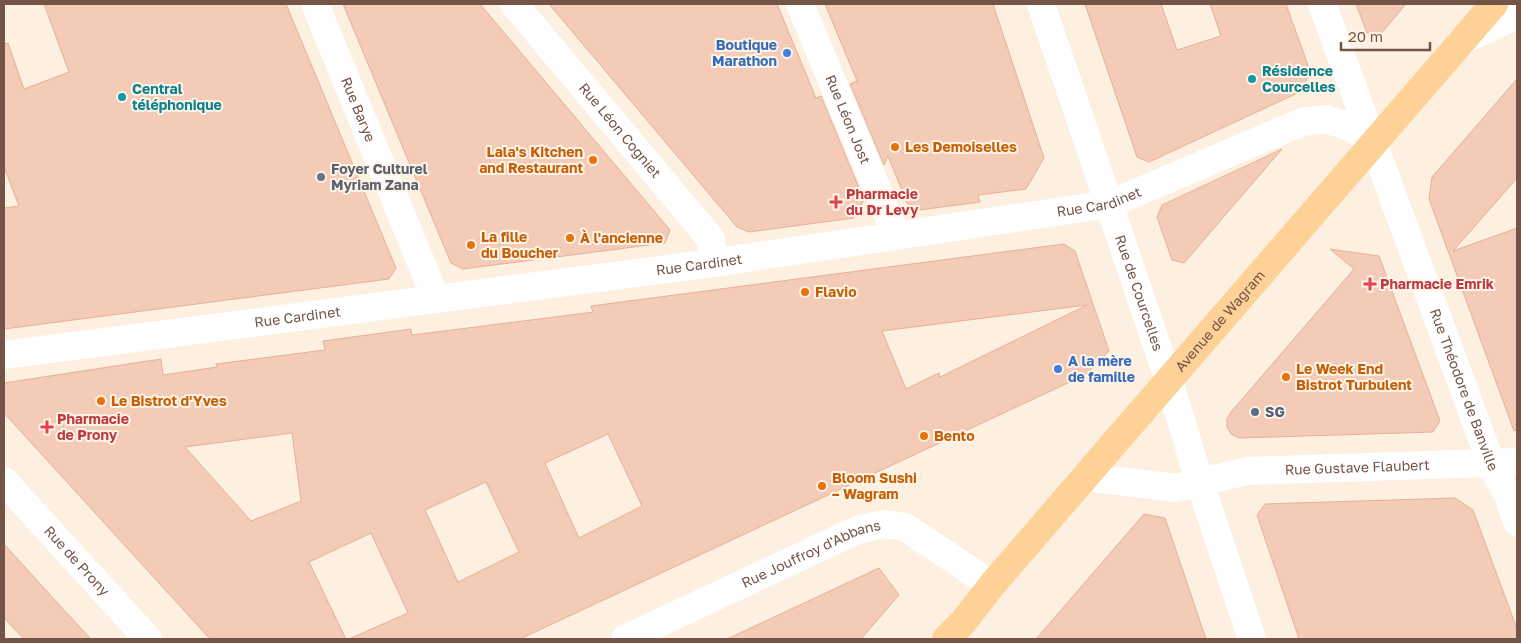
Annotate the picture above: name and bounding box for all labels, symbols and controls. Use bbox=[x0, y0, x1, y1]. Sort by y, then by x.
scale bar bbox=[1341, 20, 1430, 52]
text: 20 m bbox=[1348, 27, 1383, 45]
place label: Boutique Marathon bbox=[712, 36, 777, 69]
marker: Boutique Marathon bbox=[781, 47, 793, 59]
place label: Résidence Courcelles bbox=[1262, 62, 1336, 95]
street label: Rue Léon Jost bbox=[822, 72, 875, 166]
marker: Résidence Courcelles bbox=[1246, 73, 1258, 85]
street label: Rue Barye bbox=[338, 74, 380, 144]
street label: Rue Léon Cogniet bbox=[576, 79, 665, 181]
place label: Central téléphonique bbox=[132, 80, 222, 113]
marker: Central téléphonique bbox=[116, 91, 128, 103]
place label: Les Demoiselles bbox=[905, 138, 1017, 155]
marker: Les Demoiselles bbox=[889, 141, 901, 153]
place label: Lala's Kitchen and Restaurant bbox=[479, 143, 583, 176]
marker: Lala's Kitchen and Restaurant bbox=[587, 154, 599, 166]
place label: Foyer Culturel Myriam Zana bbox=[331, 160, 428, 193]
marker: Foyer Culturel Myriam Zana bbox=[315, 171, 327, 183]
street label: Rue Cardinet bbox=[1056, 183, 1144, 220]
place label: Pharmacie du Dr Levy bbox=[846, 185, 919, 218]
marker: Pharmacie du Dr Levy bbox=[830, 196, 842, 208]
place label: La fille du Boucher bbox=[481, 228, 559, 261]
place label: À l'ancienne bbox=[580, 229, 663, 246]
marker: À l'ancienne bbox=[564, 232, 576, 244]
street label: Rue de Courcelles bbox=[1112, 232, 1167, 353]
marker: La fille du Boucher bbox=[465, 239, 477, 251]
street label: Rue Cardinet bbox=[655, 250, 743, 278]
street label: Avenue de Wagram bbox=[1171, 266, 1268, 375]
place label: Pharmacie Emrik bbox=[1380, 275, 1494, 292]
marker: Pharmacie Emrik bbox=[1364, 278, 1376, 290]
place label: Flavio bbox=[815, 283, 857, 300]
marker: Flavio bbox=[799, 286, 811, 298]
street label: Rue Cardinet bbox=[253, 302, 342, 330]
street label: Rue Théodore de Banville bbox=[1427, 306, 1503, 474]
place label: A la mère de famille bbox=[1068, 352, 1135, 385]
place label: Le Week End Bistrot Turbulent bbox=[1296, 360, 1412, 393]
marker: A la mère de famille bbox=[1052, 363, 1064, 375]
marker: Le Week End Bistrot Turbulent bbox=[1280, 371, 1292, 383]
place label: Le Bistrot d'Yves bbox=[111, 392, 227, 409]
marker: Le Bistrot d'Yves bbox=[95, 395, 107, 407]
place label: SG bbox=[1265, 403, 1285, 420]
marker: SG bbox=[1249, 406, 1261, 418]
place label: Pharmacie de Prony bbox=[57, 410, 129, 443]
marker: Pharmacie de Prony bbox=[41, 421, 53, 433]
place label: Bento bbox=[934, 427, 975, 444]
marker: Bento bbox=[918, 430, 930, 442]
street label: Rue Gustave Flaubert bbox=[1285, 456, 1430, 478]
place label: Bloom Sushi – Wagram bbox=[832, 469, 917, 502]
marker: Bloom Sushi – Wagram bbox=[816, 480, 828, 492]
street label: Rue Jouffroy d'Abbans bbox=[739, 516, 882, 591]
street label: Rue de Prony bbox=[41, 522, 113, 599]

